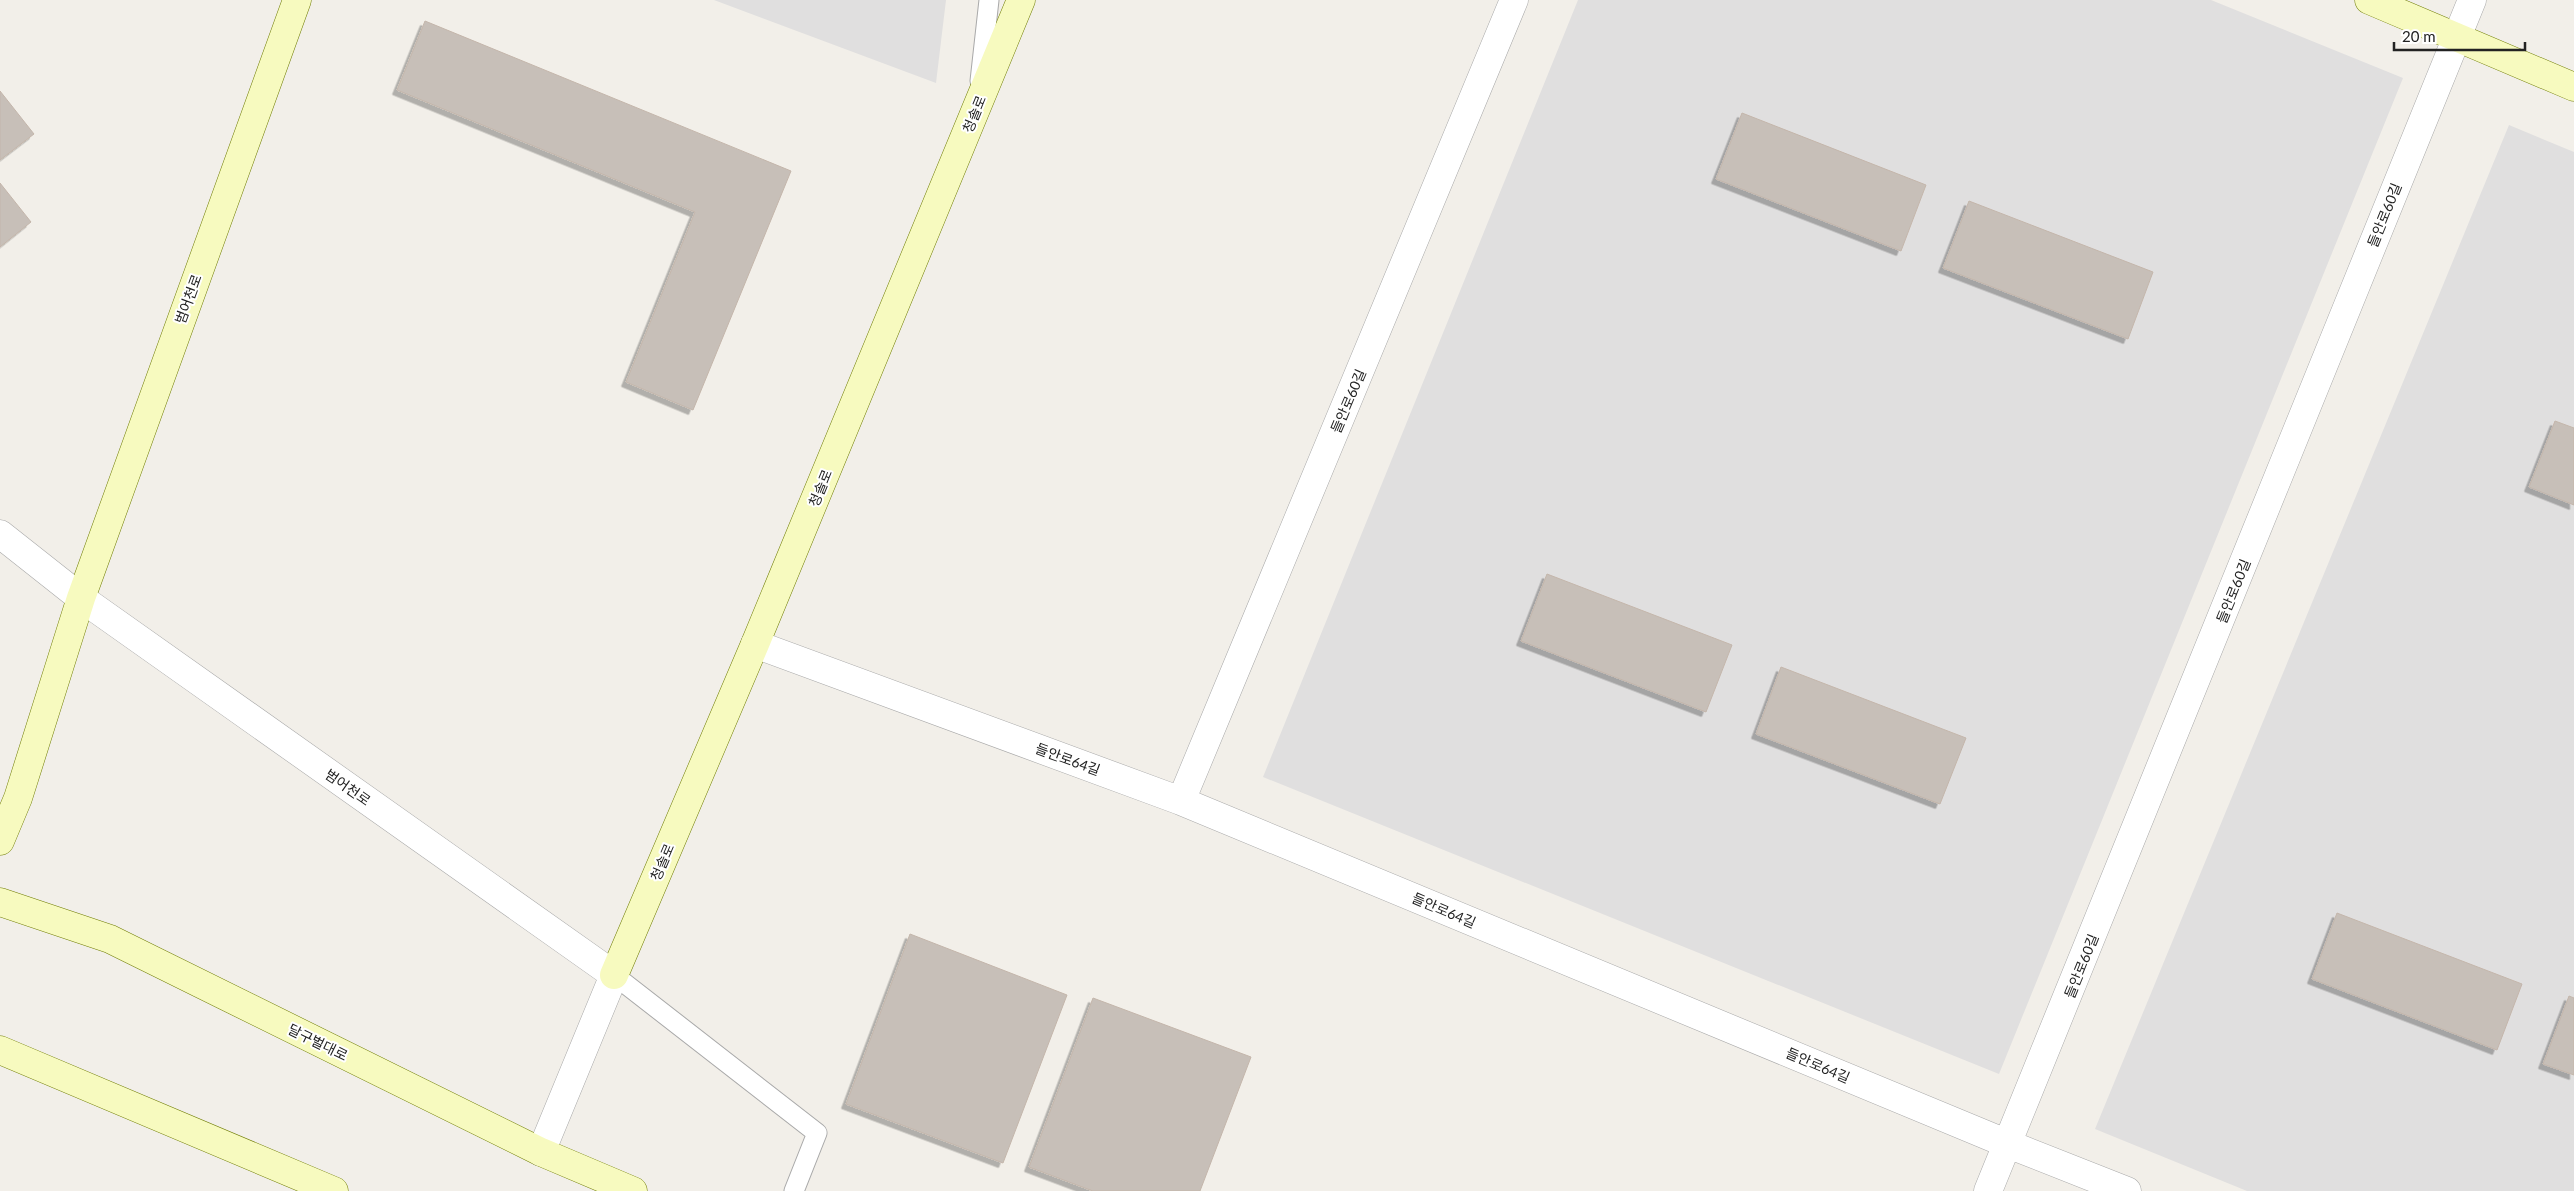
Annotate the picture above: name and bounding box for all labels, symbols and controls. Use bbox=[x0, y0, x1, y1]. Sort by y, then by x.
scale bar bbox=[2394, 20, 2525, 52]
text: 20 m bbox=[2402, 27, 2436, 45]
street label: 청솔로 bbox=[959, 93, 989, 135]
street label: 들안로60길 bbox=[2363, 180, 2405, 250]
street label: 범어천로 bbox=[171, 272, 205, 326]
street label: 들안로60길 bbox=[1327, 366, 1369, 436]
street label: 청솔로 bbox=[805, 467, 835, 509]
street label: 들안로60길 bbox=[2212, 556, 2254, 626]
street label: 들안로64길 bbox=[1033, 739, 1103, 779]
street label: 범어천로 bbox=[322, 765, 374, 809]
street label: 청솔로 bbox=[647, 841, 677, 883]
street label: 들안로64길 bbox=[1409, 889, 1479, 931]
street label: 들안로60길 bbox=[2060, 931, 2102, 1001]
street label: 달구벌대로 bbox=[285, 1020, 351, 1064]
street label: 들안로64길 bbox=[1783, 1044, 1853, 1086]

